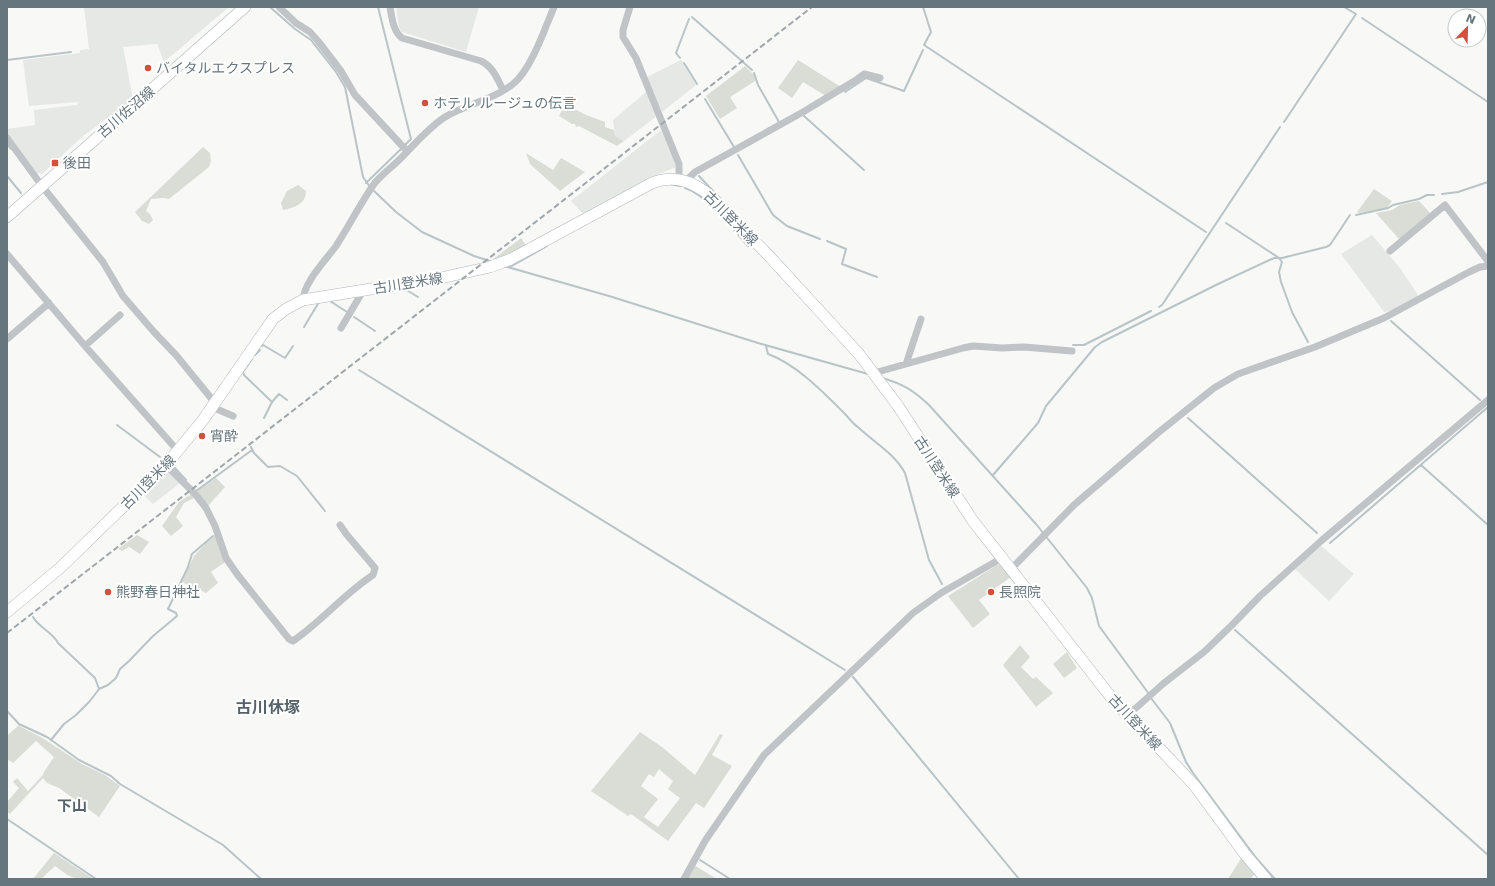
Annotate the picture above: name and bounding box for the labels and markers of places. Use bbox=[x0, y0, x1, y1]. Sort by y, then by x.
place label: バイタルエクスプレス bbox=[156, 60, 295, 76]
marker: バイタルエクスプレス bbox=[143, 63, 153, 73]
place label: ホテル ルージュの伝言 bbox=[433, 95, 576, 111]
marker: ホテル ルージュの伝言 bbox=[420, 98, 430, 108]
place label: 後田 bbox=[63, 155, 91, 171]
marker: 後田 bbox=[50, 158, 60, 168]
place label: 宵酔 bbox=[210, 428, 238, 444]
marker: 宵酔 bbox=[197, 431, 207, 441]
place label: 熊野春日神社 bbox=[116, 584, 200, 600]
place label: 長照院 bbox=[999, 584, 1041, 600]
marker: 熊野春日神社 bbox=[103, 587, 113, 597]
marker: 長照院 bbox=[986, 587, 996, 597]

